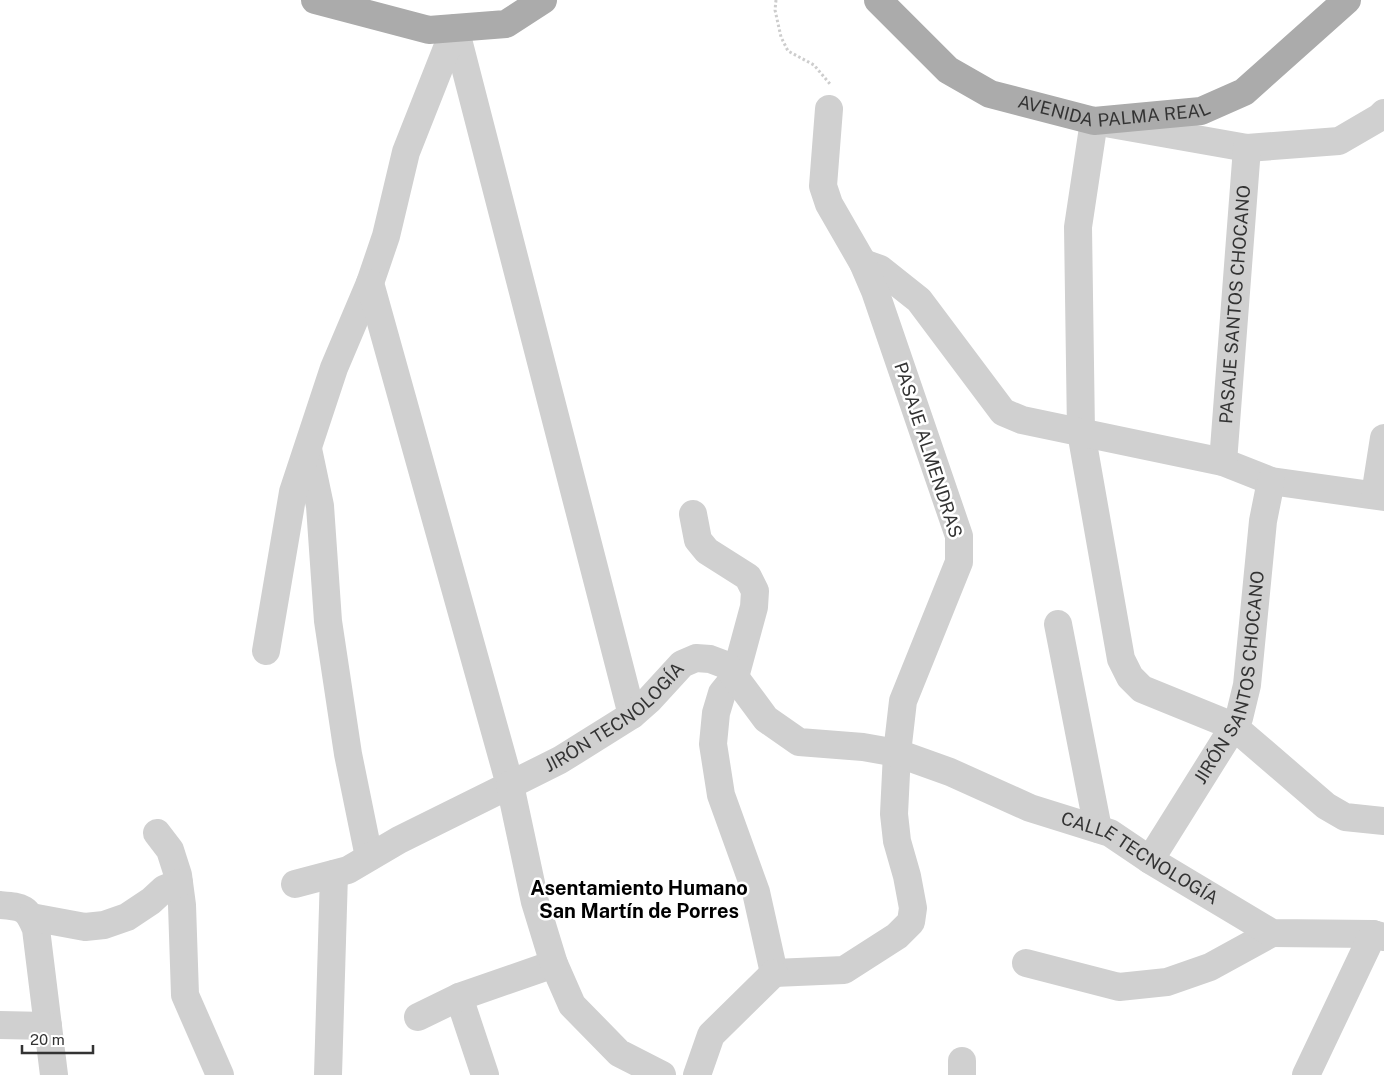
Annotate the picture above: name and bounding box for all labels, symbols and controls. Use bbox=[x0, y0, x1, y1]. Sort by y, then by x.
street label: AVENIDA PALMA REAL bbox=[1016, 91, 1214, 131]
street label: PASAJE SANTOS CHOCANO bbox=[1215, 184, 1254, 425]
street label: PASAJE ALMENDRAS bbox=[890, 359, 967, 540]
street label: JIRÓN SANTOS CHOCANO bbox=[1189, 570, 1268, 788]
street label: JIRÓN TECNOLOGÍA bbox=[541, 658, 688, 776]
street label: CALLE TECNOLOGÍA bbox=[1059, 807, 1222, 909]
district label: Asentamiento Humano San Martín de Porres bbox=[530, 876, 748, 923]
scale bar bbox=[22, 1022, 94, 1054]
text: 20 m bbox=[30, 1031, 65, 1048]

